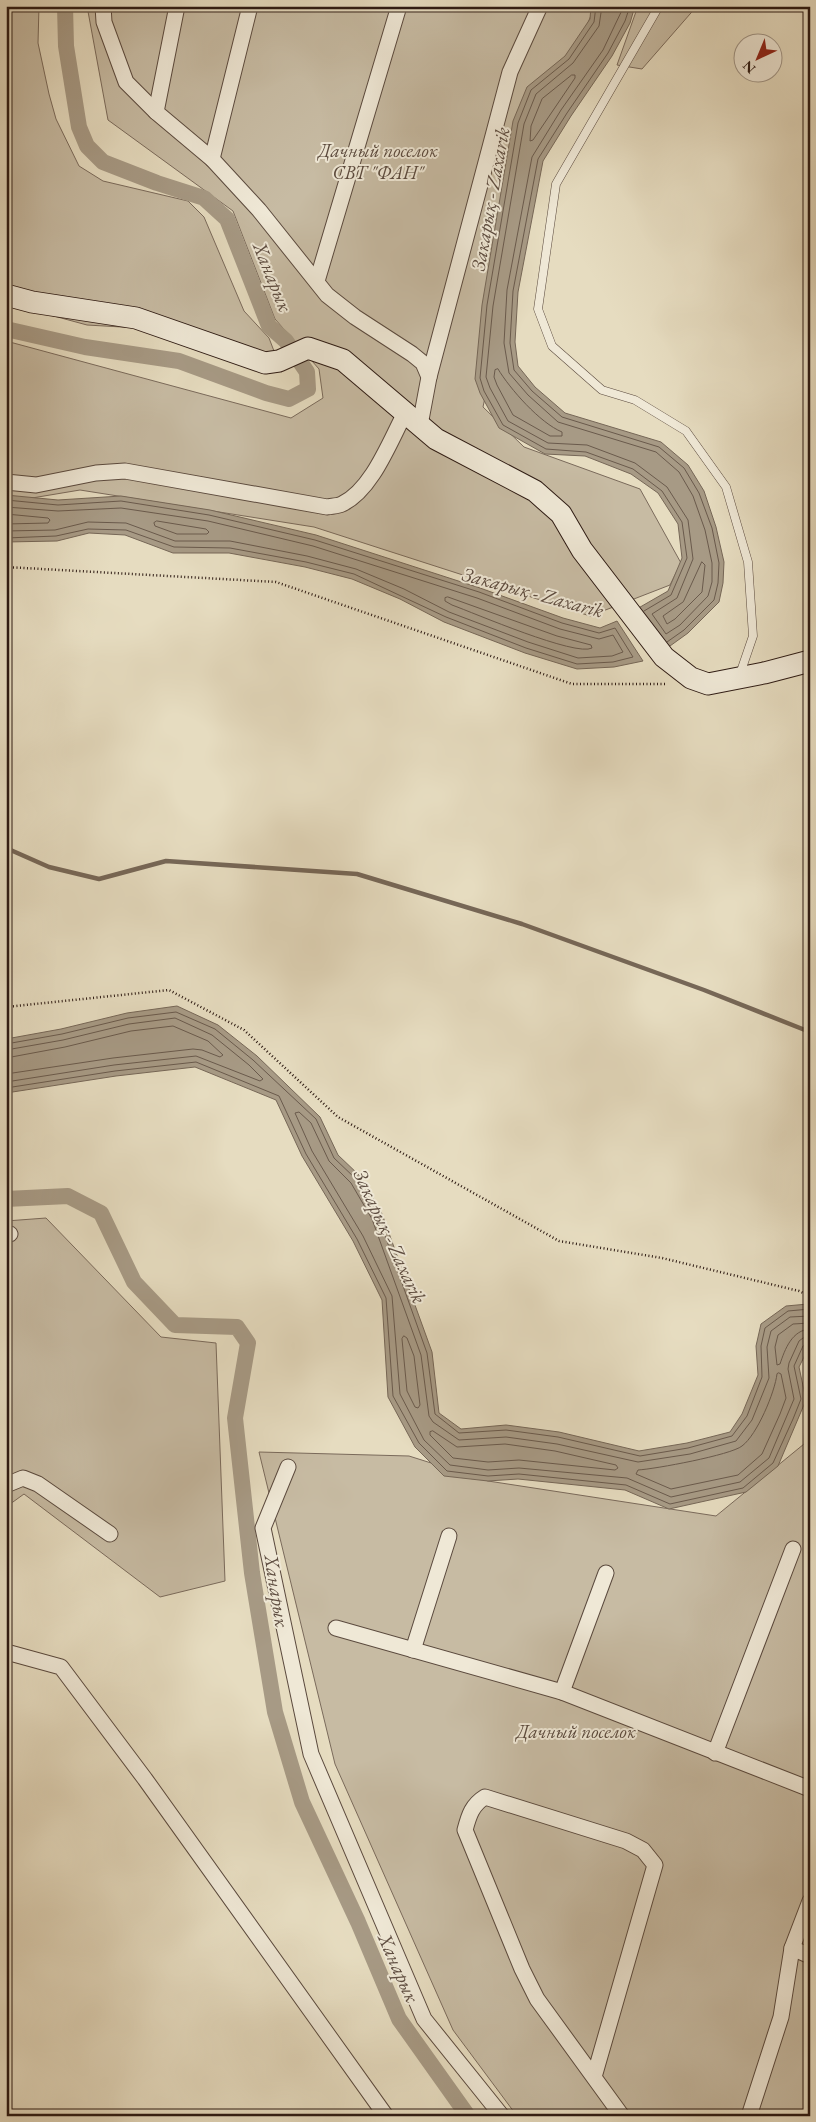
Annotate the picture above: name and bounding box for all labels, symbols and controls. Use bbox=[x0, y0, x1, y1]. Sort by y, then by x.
north arrow bbox=[734, 32, 784, 82]
text: N bbox=[738, 56, 759, 78]
water label: Закарық - Zaxarik bbox=[465, 125, 515, 273]
park label: Дачный поселок СВТ "ФАН" bbox=[316, 138, 439, 185]
water label: Ханарык bbox=[247, 236, 299, 316]
water label: Закарық - Zaxarik bbox=[459, 561, 607, 623]
water label: Закарық - Zaxarik bbox=[347, 1165, 433, 1307]
water label: Ханарык bbox=[258, 1551, 296, 1629]
park label: Дачный поселок bbox=[514, 1719, 637, 1744]
water label: Ханарык bbox=[371, 1928, 426, 2007]

